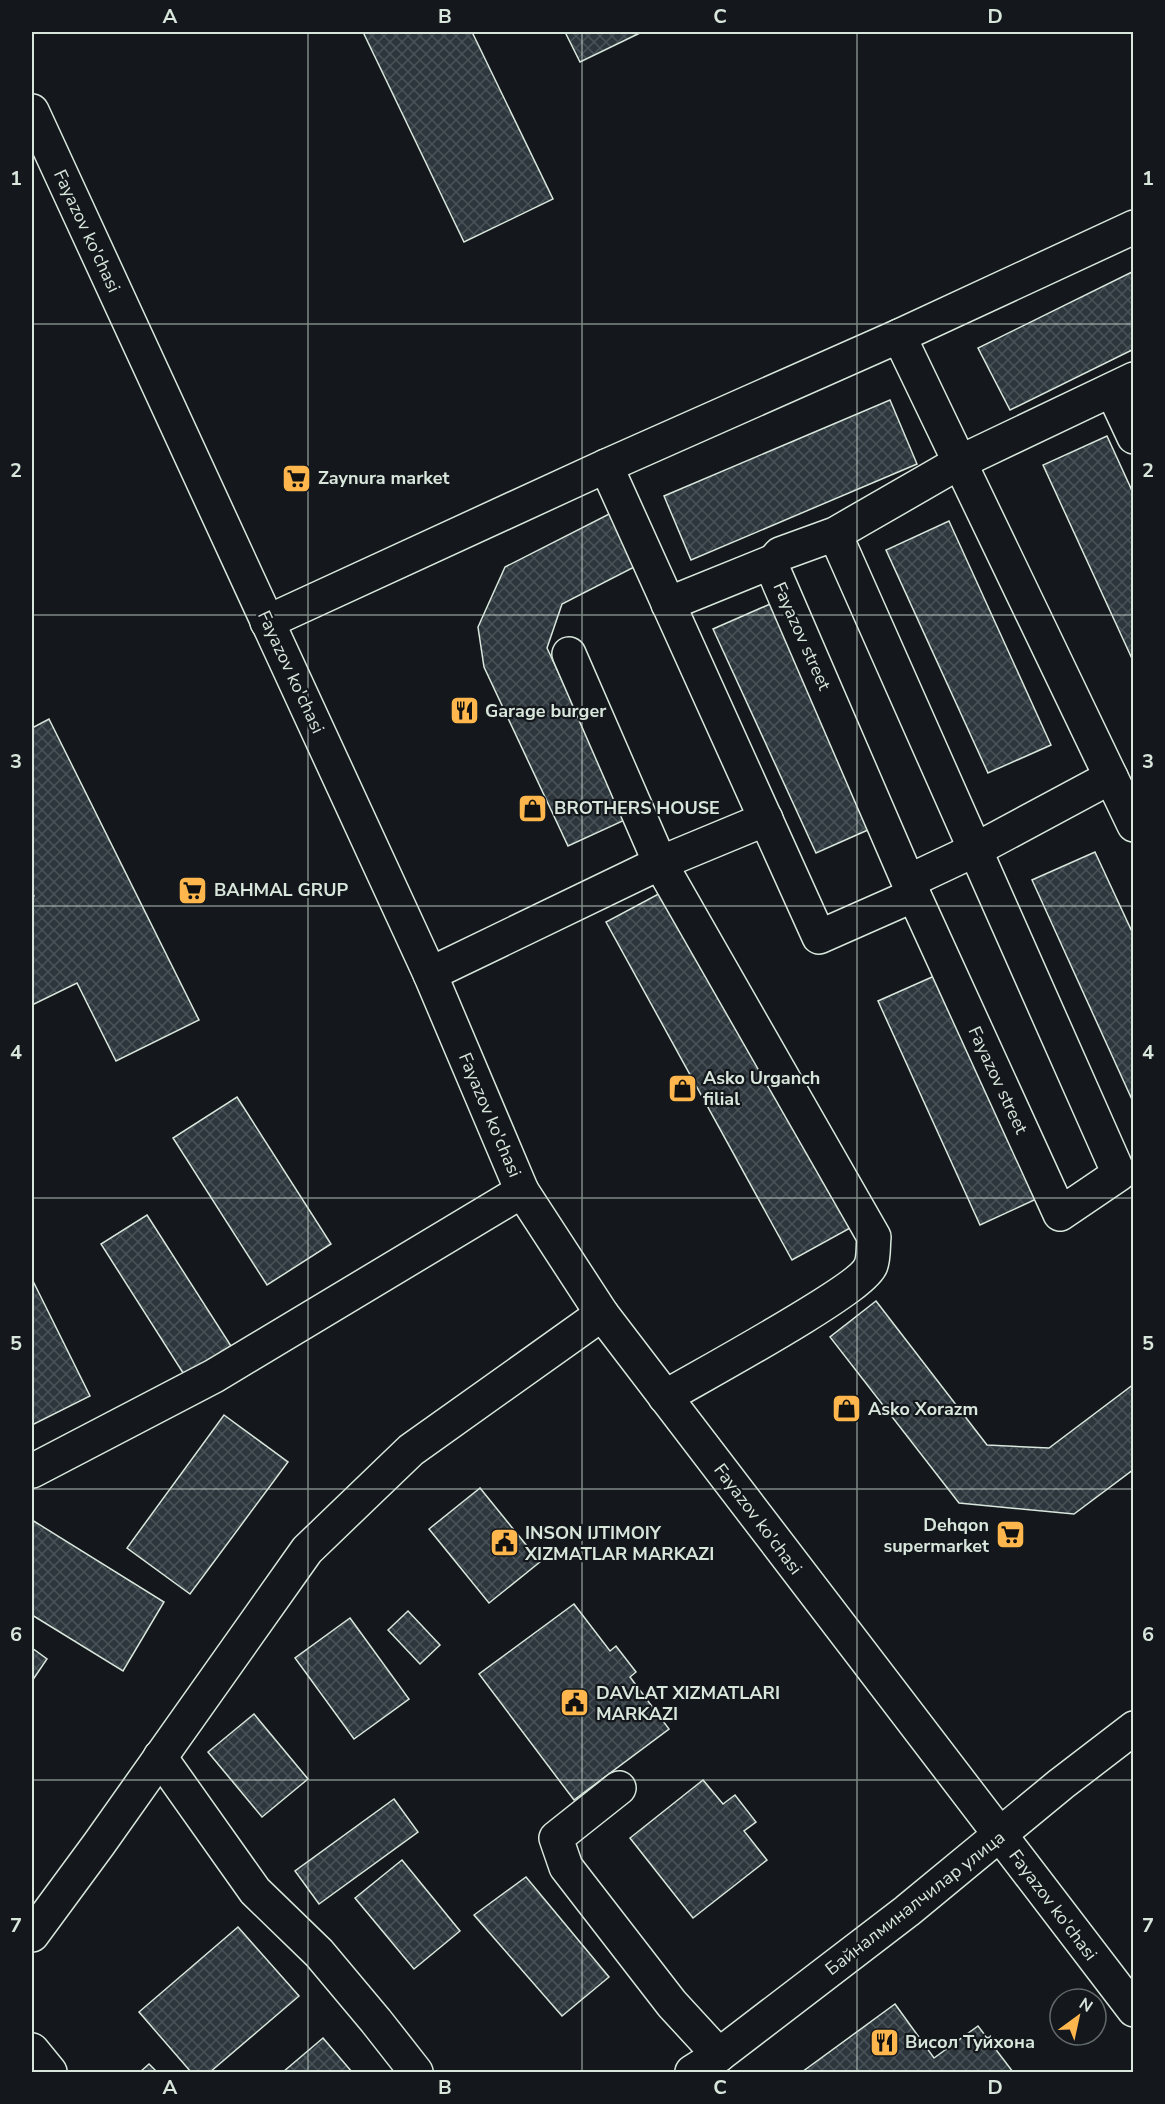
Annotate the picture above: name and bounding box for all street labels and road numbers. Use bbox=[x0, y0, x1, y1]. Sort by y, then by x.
street label: Fayazov ko'chasi bbox=[48, 166, 126, 296]
street label: Fayazov street bbox=[767, 578, 837, 695]
street label: Fayazov ko'chasi bbox=[252, 607, 330, 737]
street label: Fayazov street bbox=[963, 1022, 1034, 1138]
street label: Fayazov ko'chasi bbox=[453, 1049, 527, 1181]
street label: Fayazov ko'chasi bbox=[708, 1459, 808, 1579]
street label: Байналминалчилар улица bbox=[820, 1825, 1010, 1981]
street label: Fayazov ko'chasi bbox=[1003, 1845, 1103, 1965]

